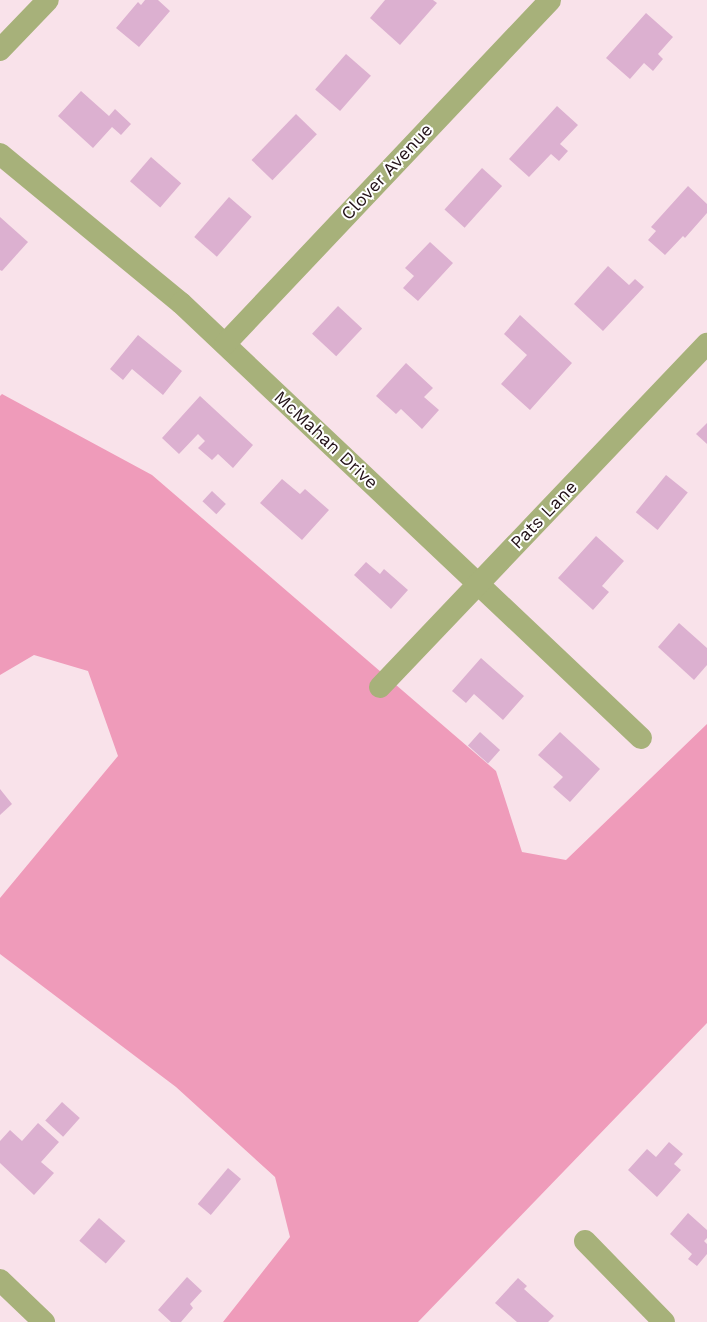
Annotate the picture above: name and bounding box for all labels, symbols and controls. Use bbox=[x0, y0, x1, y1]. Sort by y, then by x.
street label: Clover Avenue bbox=[336, 119, 438, 225]
street label: McMahan Drive bbox=[270, 386, 382, 494]
street label: Pats Lane bbox=[506, 476, 582, 554]

